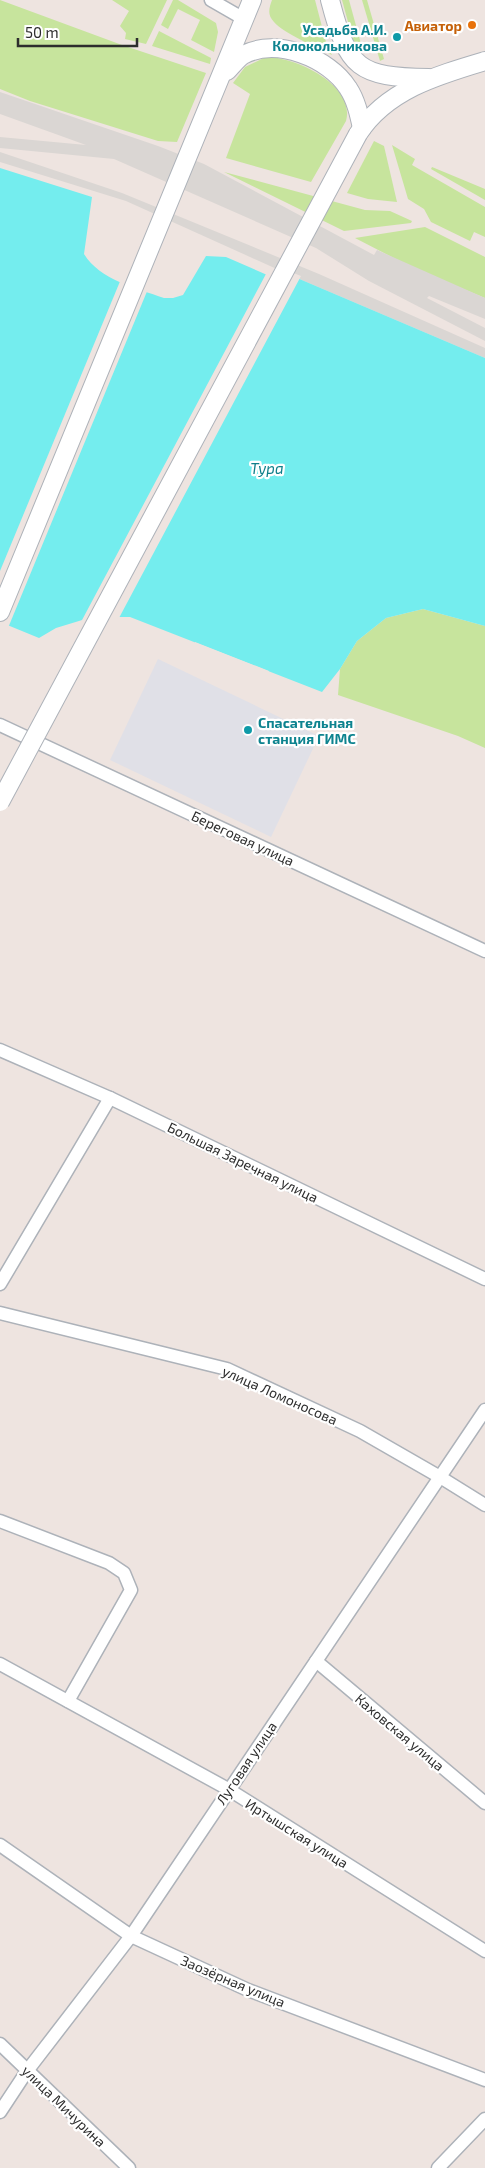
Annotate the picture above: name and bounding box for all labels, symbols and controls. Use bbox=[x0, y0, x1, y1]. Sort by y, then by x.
scale bar bbox=[18, 15, 136, 47]
place label: Авиатор bbox=[404, 17, 462, 34]
marker: Авиатор bbox=[466, 19, 478, 31]
place label: Усадьба А.И. Колокольникова bbox=[272, 21, 387, 54]
text: 50 m bbox=[25, 23, 59, 41]
marker: Усадьба А.И. Колокольникова bbox=[391, 31, 403, 43]
water label: Тура bbox=[250, 459, 284, 477]
place label: Спасательная станция ГИМС bbox=[258, 714, 356, 747]
marker: Спасательная станция ГИМС bbox=[242, 724, 254, 736]
street label: Береговая улица bbox=[189, 807, 297, 869]
street label: Большая Заречная улица bbox=[165, 1118, 321, 1206]
street label: улица Ломоносова bbox=[220, 1362, 340, 1428]
street label: Каховская улица bbox=[352, 1690, 448, 1774]
street label: Луговая улица bbox=[212, 1718, 280, 1808]
street label: Иртышская улица bbox=[242, 1795, 352, 1871]
street label: Заозёрная улица bbox=[178, 1951, 288, 2011]
street label: улица Мичурина bbox=[19, 2062, 109, 2150]

